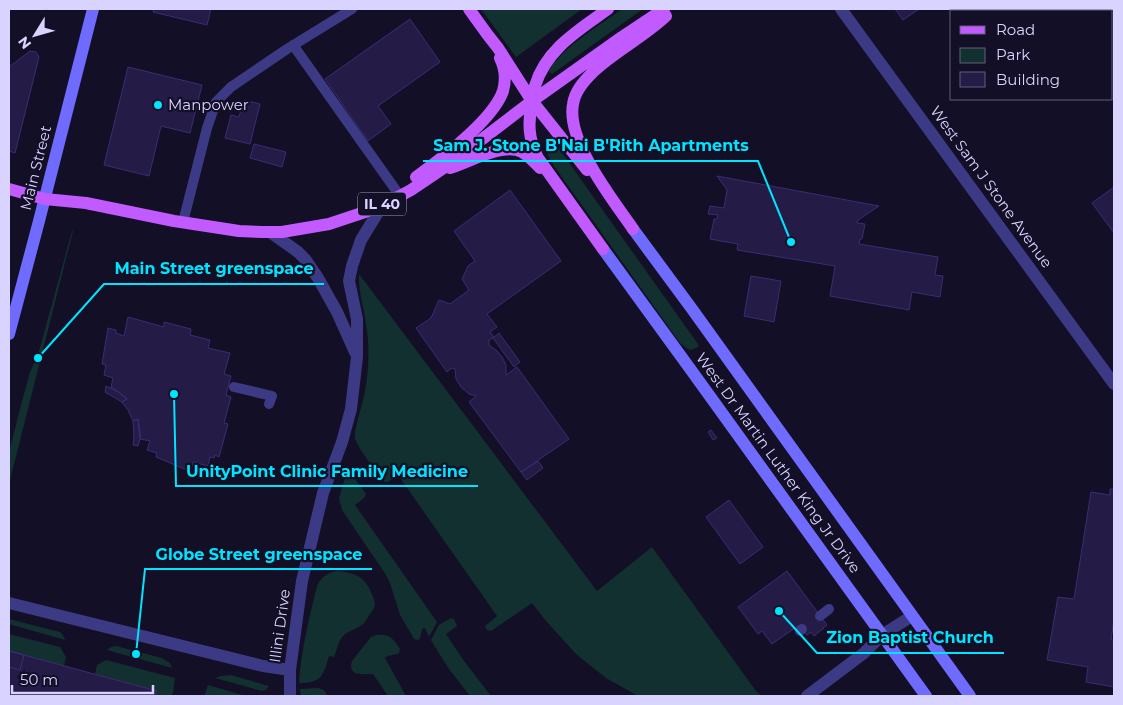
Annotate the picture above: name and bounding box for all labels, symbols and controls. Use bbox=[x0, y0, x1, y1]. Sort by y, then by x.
north arrow bbox=[10, 10, 60, 60]
legend bbox=[950, 10, 1113, 100]
text: Road bbox=[996, 20, 1035, 39]
text: N bbox=[14, 33, 35, 53]
text: Park bbox=[996, 45, 1030, 64]
text: Building bbox=[996, 70, 1060, 89]
place label: Manpower bbox=[168, 95, 249, 114]
marker: Manpower bbox=[152, 99, 164, 111]
street label: West Sam J Stone Avenue bbox=[926, 102, 1057, 271]
street label: Main Street bbox=[16, 124, 55, 212]
callout: Sam J. Stone B'Nai B'Rith Apartments bbox=[423, 130, 758, 161]
text: Sam J. Stone B'Nai B'Rith Apartments bbox=[433, 136, 749, 155]
road number: IL 40 bbox=[358, 192, 406, 215]
callout: Main Street greenspace bbox=[104, 253, 324, 284]
text: Main Street greenspace bbox=[114, 259, 314, 278]
street label: West Dr Martin Luther King Jr Drive bbox=[692, 349, 865, 577]
callout: UnityPoint Clinic Family Medicine bbox=[176, 455, 478, 486]
text: UnityPoint Clinic Family Medicine bbox=[186, 462, 468, 481]
callout: Globe Street greenspace bbox=[145, 538, 372, 569]
text: Globe Street greenspace bbox=[156, 545, 362, 564]
street label: Illini Drive bbox=[265, 588, 294, 664]
callout: Zion Baptist Church bbox=[817, 622, 1004, 653]
text: Zion Baptist Church bbox=[826, 628, 994, 647]
scale bar bbox=[12, 662, 154, 694]
text: 50 m bbox=[20, 670, 58, 689]

